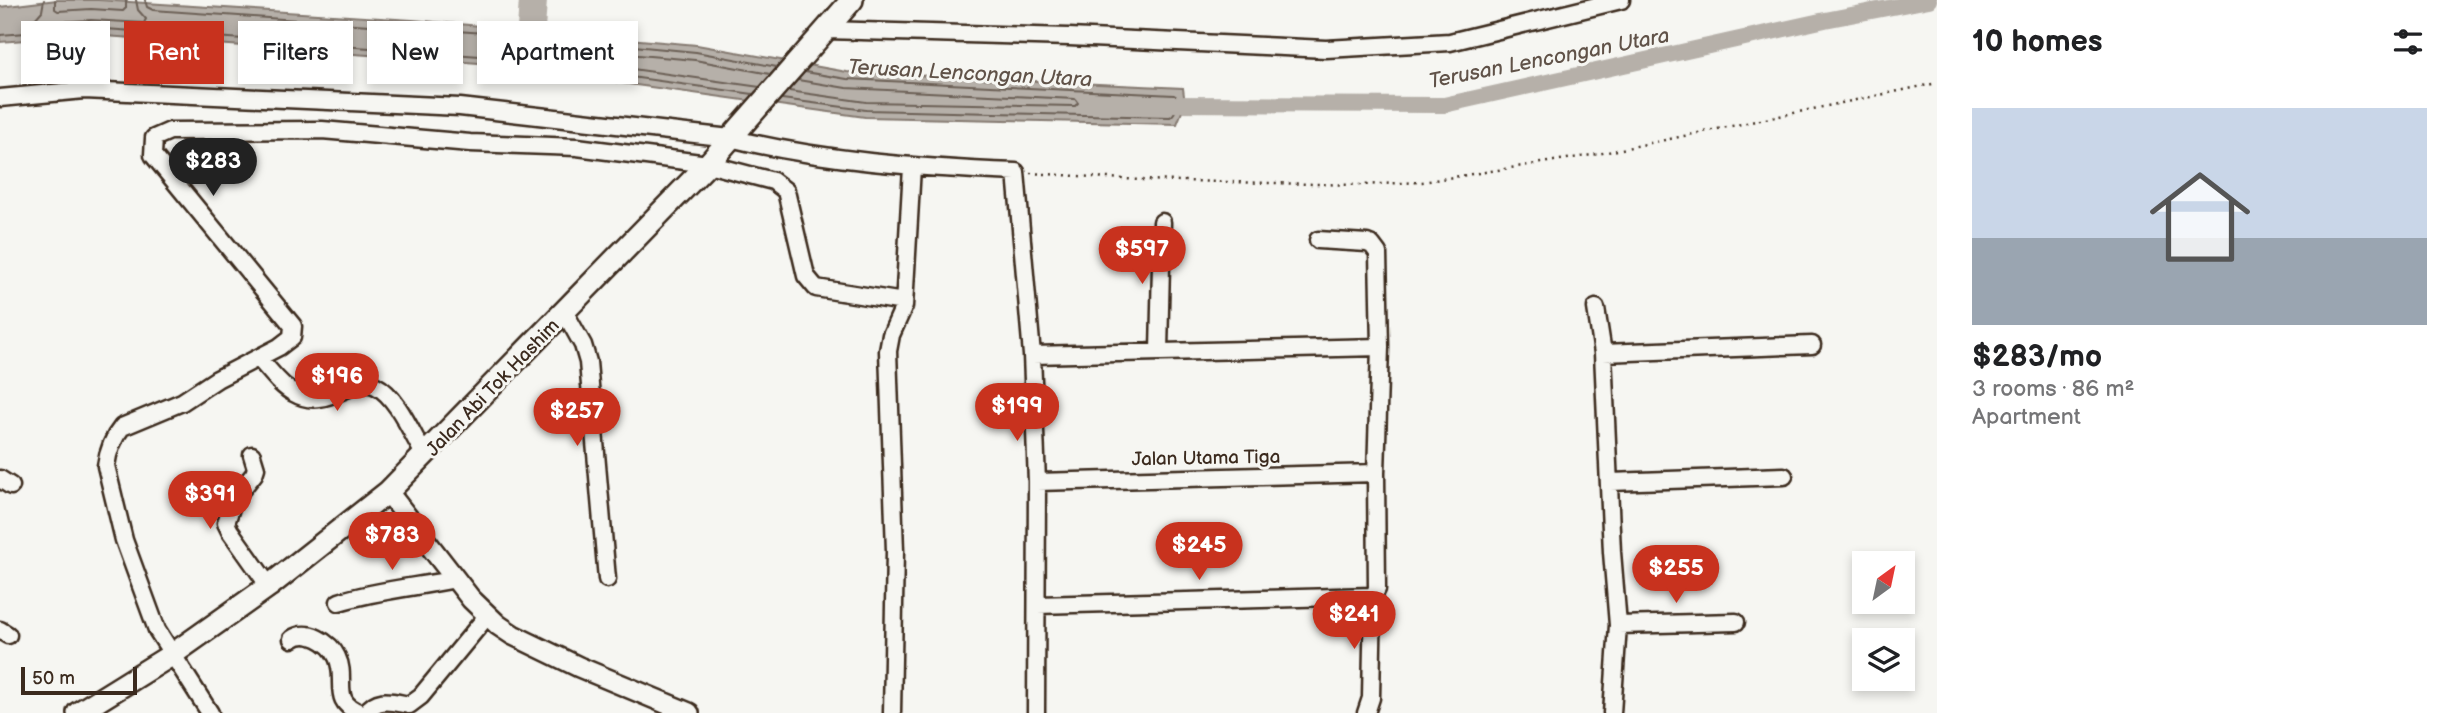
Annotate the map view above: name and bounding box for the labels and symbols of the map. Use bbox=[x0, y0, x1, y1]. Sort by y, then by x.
water label: Terusan Lencongan Utara bbox=[1427, 23, 1672, 94]
water label: Terusan Lencongan Utara bbox=[847, 55, 1093, 92]
pin: $283 bbox=[172, 138, 254, 198]
pin: $597 bbox=[1101, 226, 1183, 286]
street label: Jalan Abi Tok Hashim bbox=[422, 315, 564, 461]
pin: $196 bbox=[296, 354, 378, 413]
pin: $199 bbox=[976, 384, 1058, 443]
pin: $257 bbox=[536, 388, 618, 448]
street label: Jalan Utama Tiga bbox=[1131, 446, 1281, 471]
pin: $391 bbox=[169, 472, 251, 531]
pin: $783 bbox=[351, 512, 433, 572]
pin: $245 bbox=[1158, 522, 1240, 582]
pin: $255 bbox=[1635, 546, 1717, 605]
north arrow bbox=[1852, 551, 1914, 614]
pin: $241 bbox=[1313, 592, 1395, 651]
scale bar bbox=[21, 664, 136, 696]

